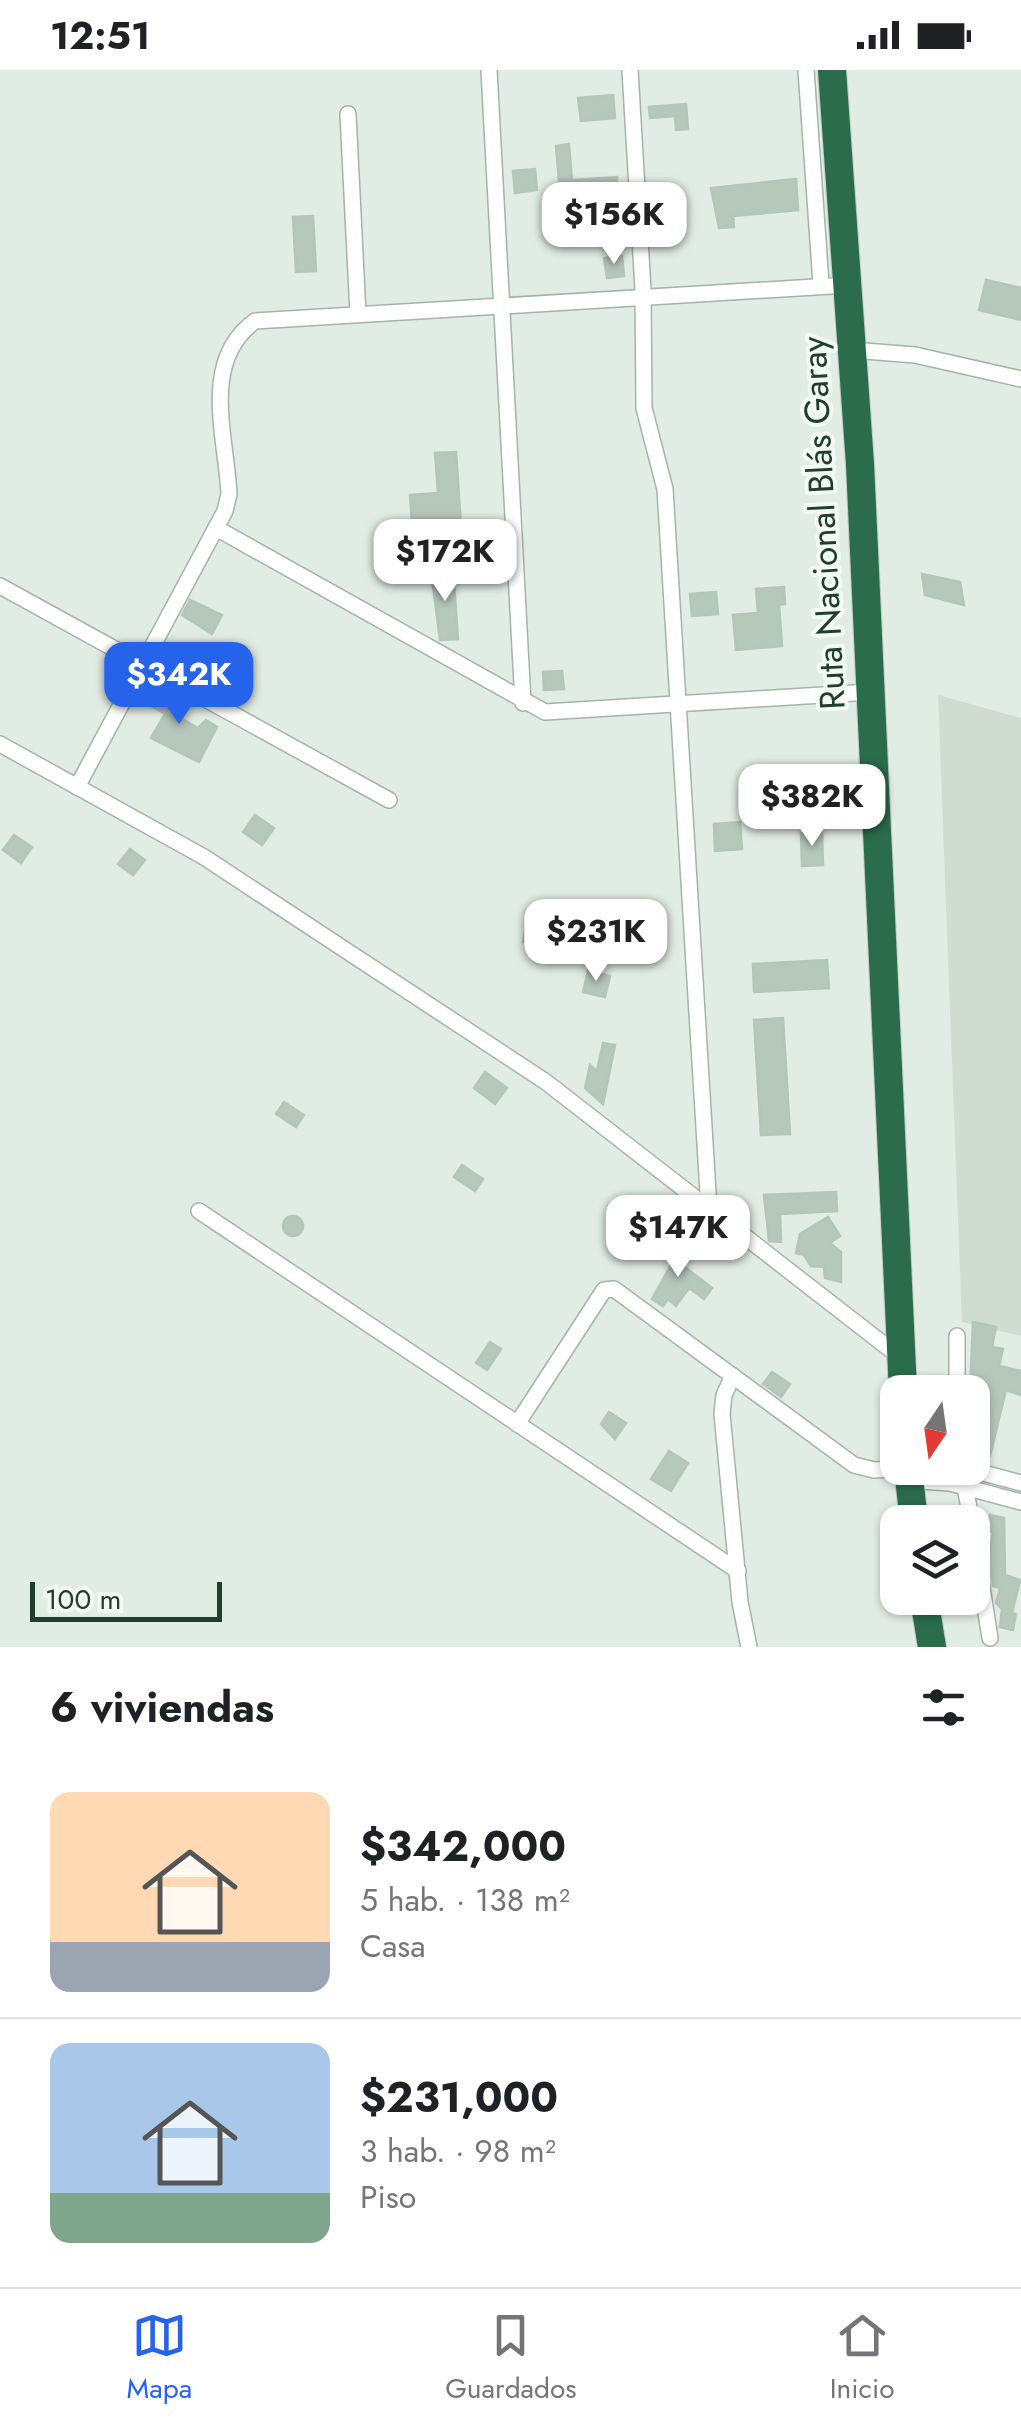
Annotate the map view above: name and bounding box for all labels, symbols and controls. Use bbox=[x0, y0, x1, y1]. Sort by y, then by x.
text: 12:51 bbox=[50, 8, 150, 63]
pin: $156K bbox=[544, 182, 684, 267]
text: $156K bbox=[564, 191, 664, 237]
street label: Ruta Nacional Blás Garay bbox=[788, 335, 858, 711]
pin: $172K bbox=[375, 519, 515, 604]
text: $172K bbox=[396, 528, 494, 574]
pin: $342K bbox=[109, 642, 249, 727]
text: $342K bbox=[126, 651, 232, 697]
pin: $382K bbox=[742, 764, 882, 849]
text: $382K bbox=[760, 773, 864, 819]
pin: $231K bbox=[526, 899, 666, 984]
text: $231K bbox=[546, 908, 646, 954]
pin: $147K bbox=[608, 1195, 748, 1280]
text: $147K bbox=[628, 1204, 728, 1250]
north arrow bbox=[880, 1375, 990, 1485]
map controls bbox=[880, 1375, 990, 1615]
button: layers bbox=[880, 1505, 990, 1615]
scale bar bbox=[30, 1577, 222, 1622]
text: 100 m bbox=[45, 1579, 121, 1620]
text: 6 viviendas bbox=[50, 1677, 274, 1738]
icon: filters bbox=[916, 1680, 971, 1735]
text: $342,000 bbox=[360, 1816, 566, 1877]
icon: home bbox=[130, 1832, 250, 1952]
text: 5 hab. · 138 m² bbox=[360, 1877, 570, 1923]
text: Casa bbox=[360, 1923, 426, 1969]
text: $231,000 bbox=[360, 2067, 558, 2128]
icon: home bbox=[130, 2083, 250, 2203]
text: 3 hab. · 98 m² bbox=[360, 2128, 556, 2174]
text: Piso bbox=[360, 2174, 416, 2220]
tab: Mapa bbox=[127, 2308, 192, 2409]
tab: Guardados bbox=[445, 2308, 577, 2409]
tab: Inicio bbox=[830, 2308, 894, 2409]

